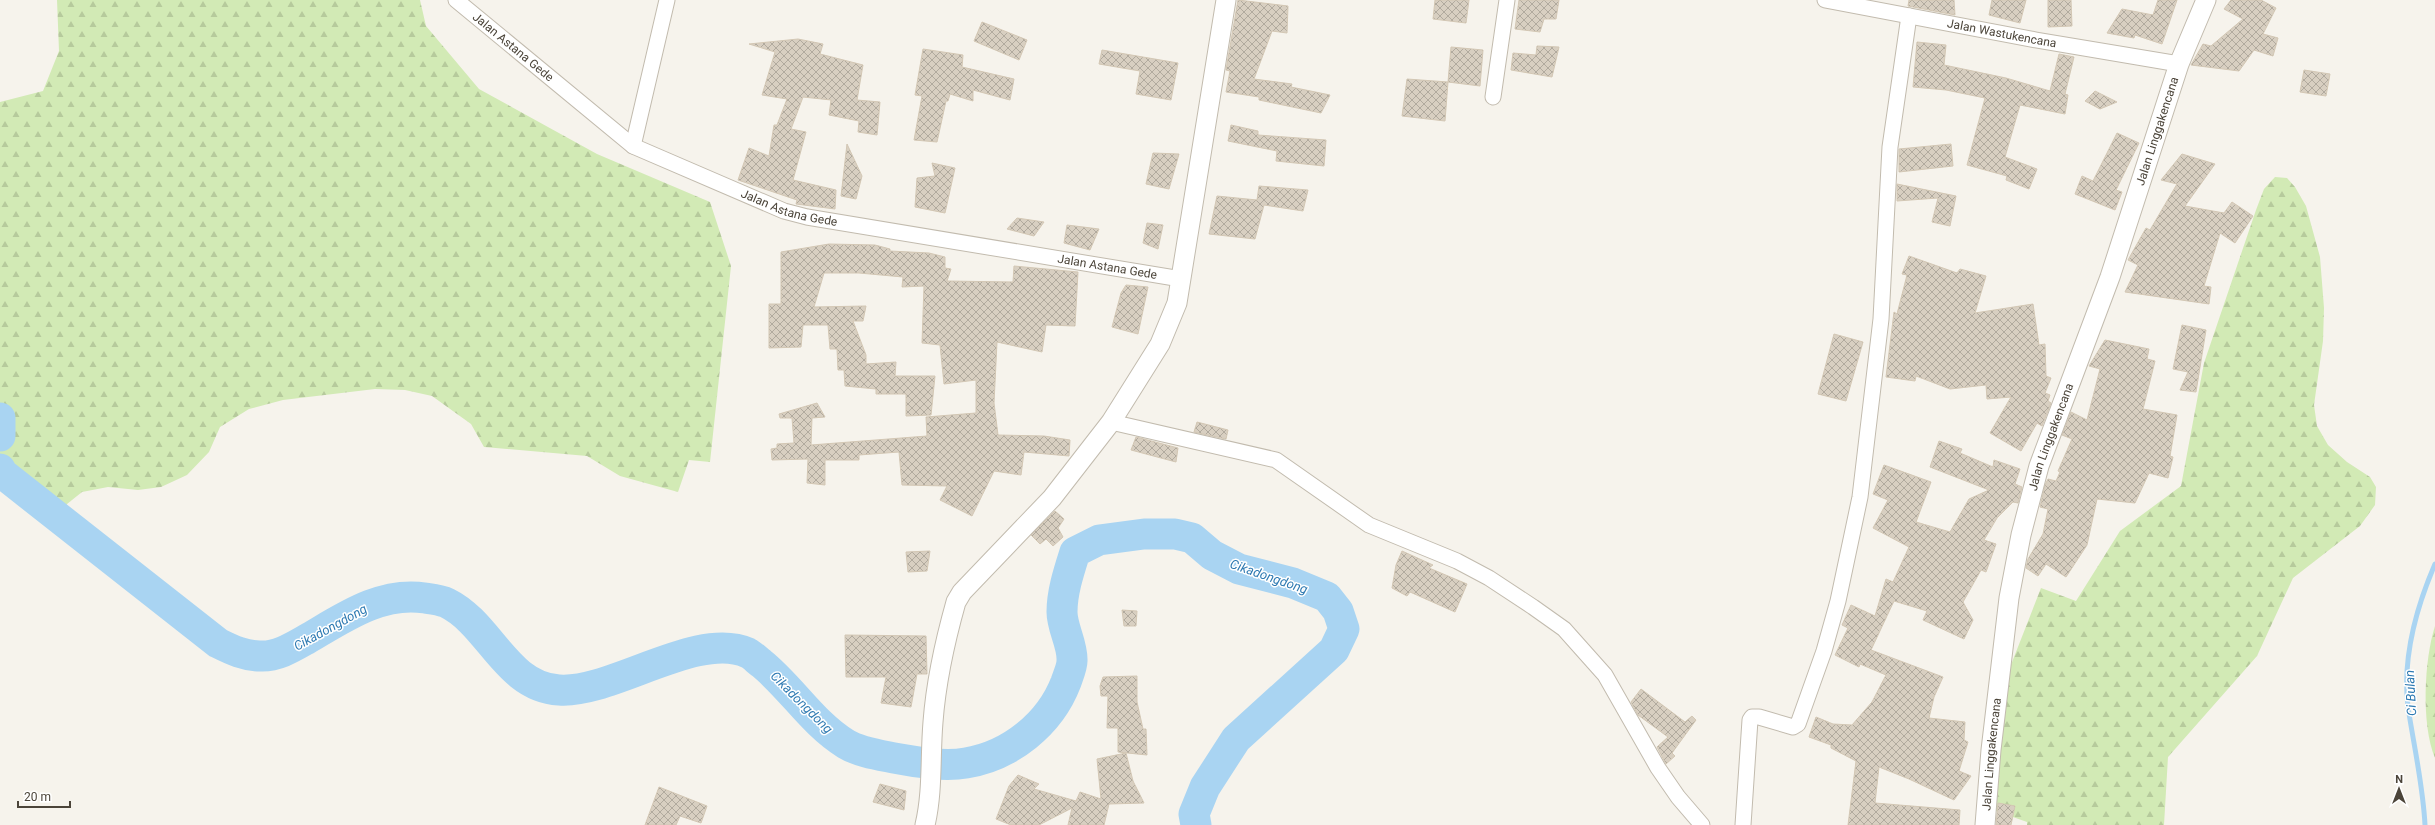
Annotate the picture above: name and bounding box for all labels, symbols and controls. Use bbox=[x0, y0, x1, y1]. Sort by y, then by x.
street label: Jalan Astana Gede bbox=[470, 10, 556, 84]
street label: Jalan Wastukencana bbox=[1946, 16, 2058, 50]
street label: Jalan Linggakencana bbox=[2133, 75, 2181, 187]
street label: Jalan Astana Gede bbox=[739, 186, 838, 229]
street label: Jalan Astana Gede bbox=[1057, 252, 1158, 282]
street label: Jalan Linggakencana bbox=[2026, 381, 2076, 492]
water label: Cikadongdong bbox=[1228, 556, 1310, 597]
water label: Cikadongdong bbox=[291, 601, 369, 654]
water label: Cikadongdong bbox=[768, 668, 836, 736]
water label: Ci Bulan bbox=[2402, 669, 2419, 716]
street label: Jalan Linggakencana bbox=[1979, 697, 2004, 811]
north arrow bbox=[2379, 769, 2419, 809]
text: N bbox=[2395, 773, 2403, 786]
scale bar bbox=[18, 783, 70, 809]
text: 20 m bbox=[24, 790, 51, 804]

